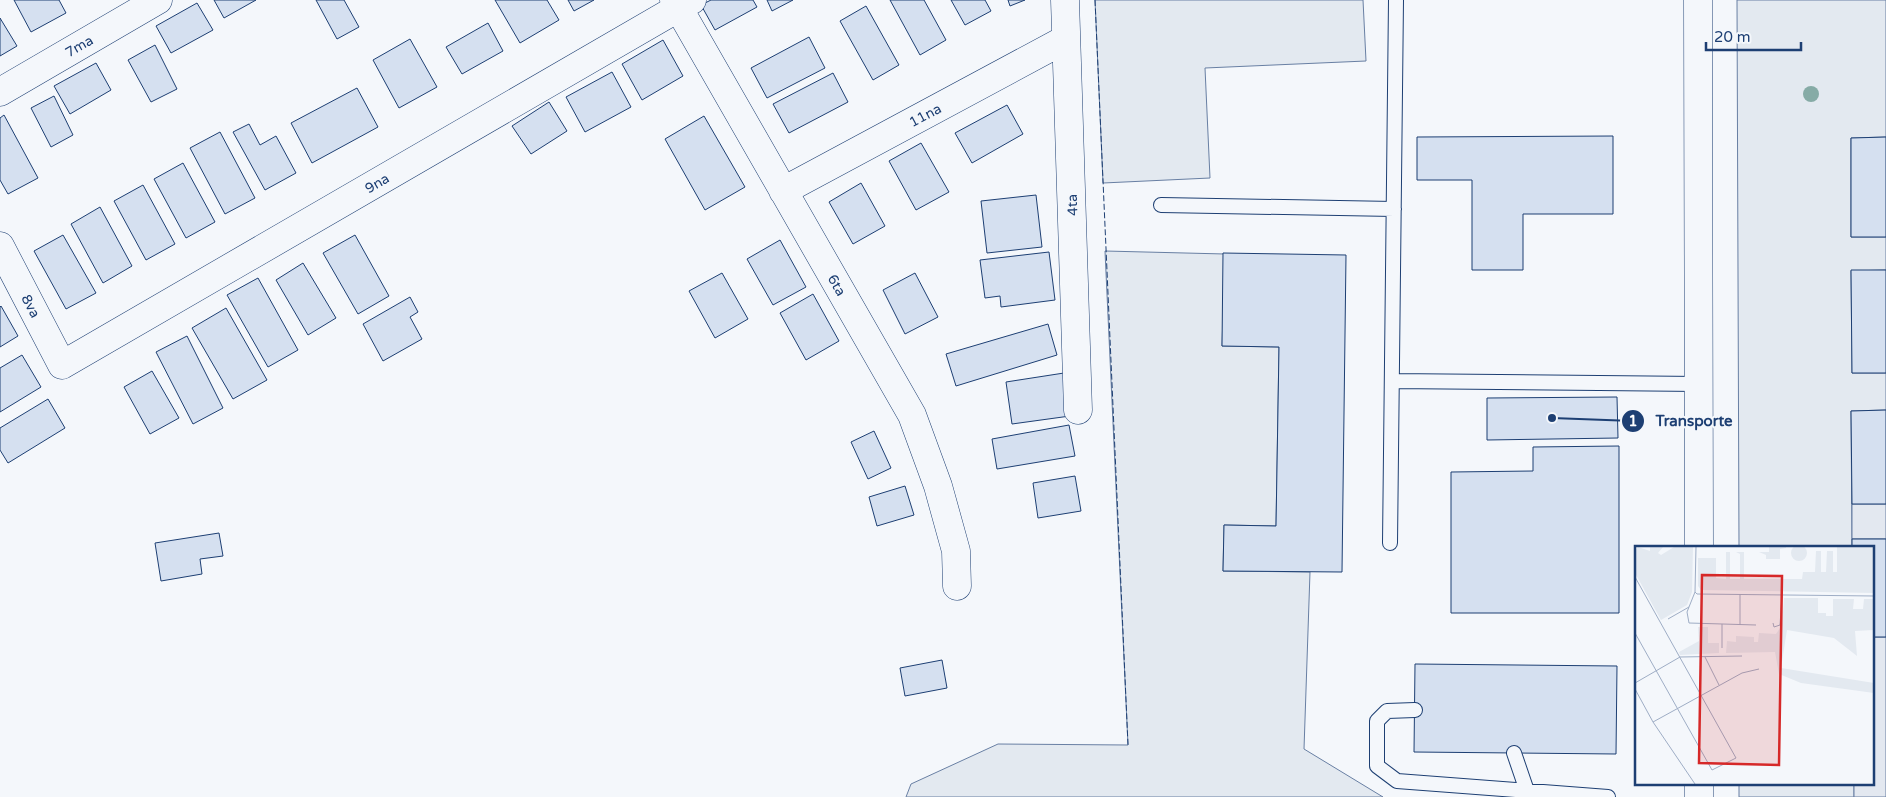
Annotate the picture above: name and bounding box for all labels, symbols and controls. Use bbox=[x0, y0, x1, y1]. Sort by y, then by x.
scale bar bbox=[1706, 20, 1801, 52]
text: 20 m bbox=[1714, 28, 1751, 46]
street label: 7ma bbox=[62, 32, 96, 61]
street label: 11na bbox=[906, 100, 944, 131]
street label: 9na bbox=[362, 170, 392, 197]
street label: 4ta bbox=[1064, 194, 1081, 216]
street label: 6ta bbox=[824, 271, 849, 299]
street label: 8va bbox=[17, 292, 44, 321]
callout: Transporte bbox=[1620, 406, 1743, 436]
text: 1 bbox=[1628, 412, 1638, 430]
text: Transporte bbox=[1654, 412, 1733, 431]
inset map bbox=[1635, 546, 1874, 784]

